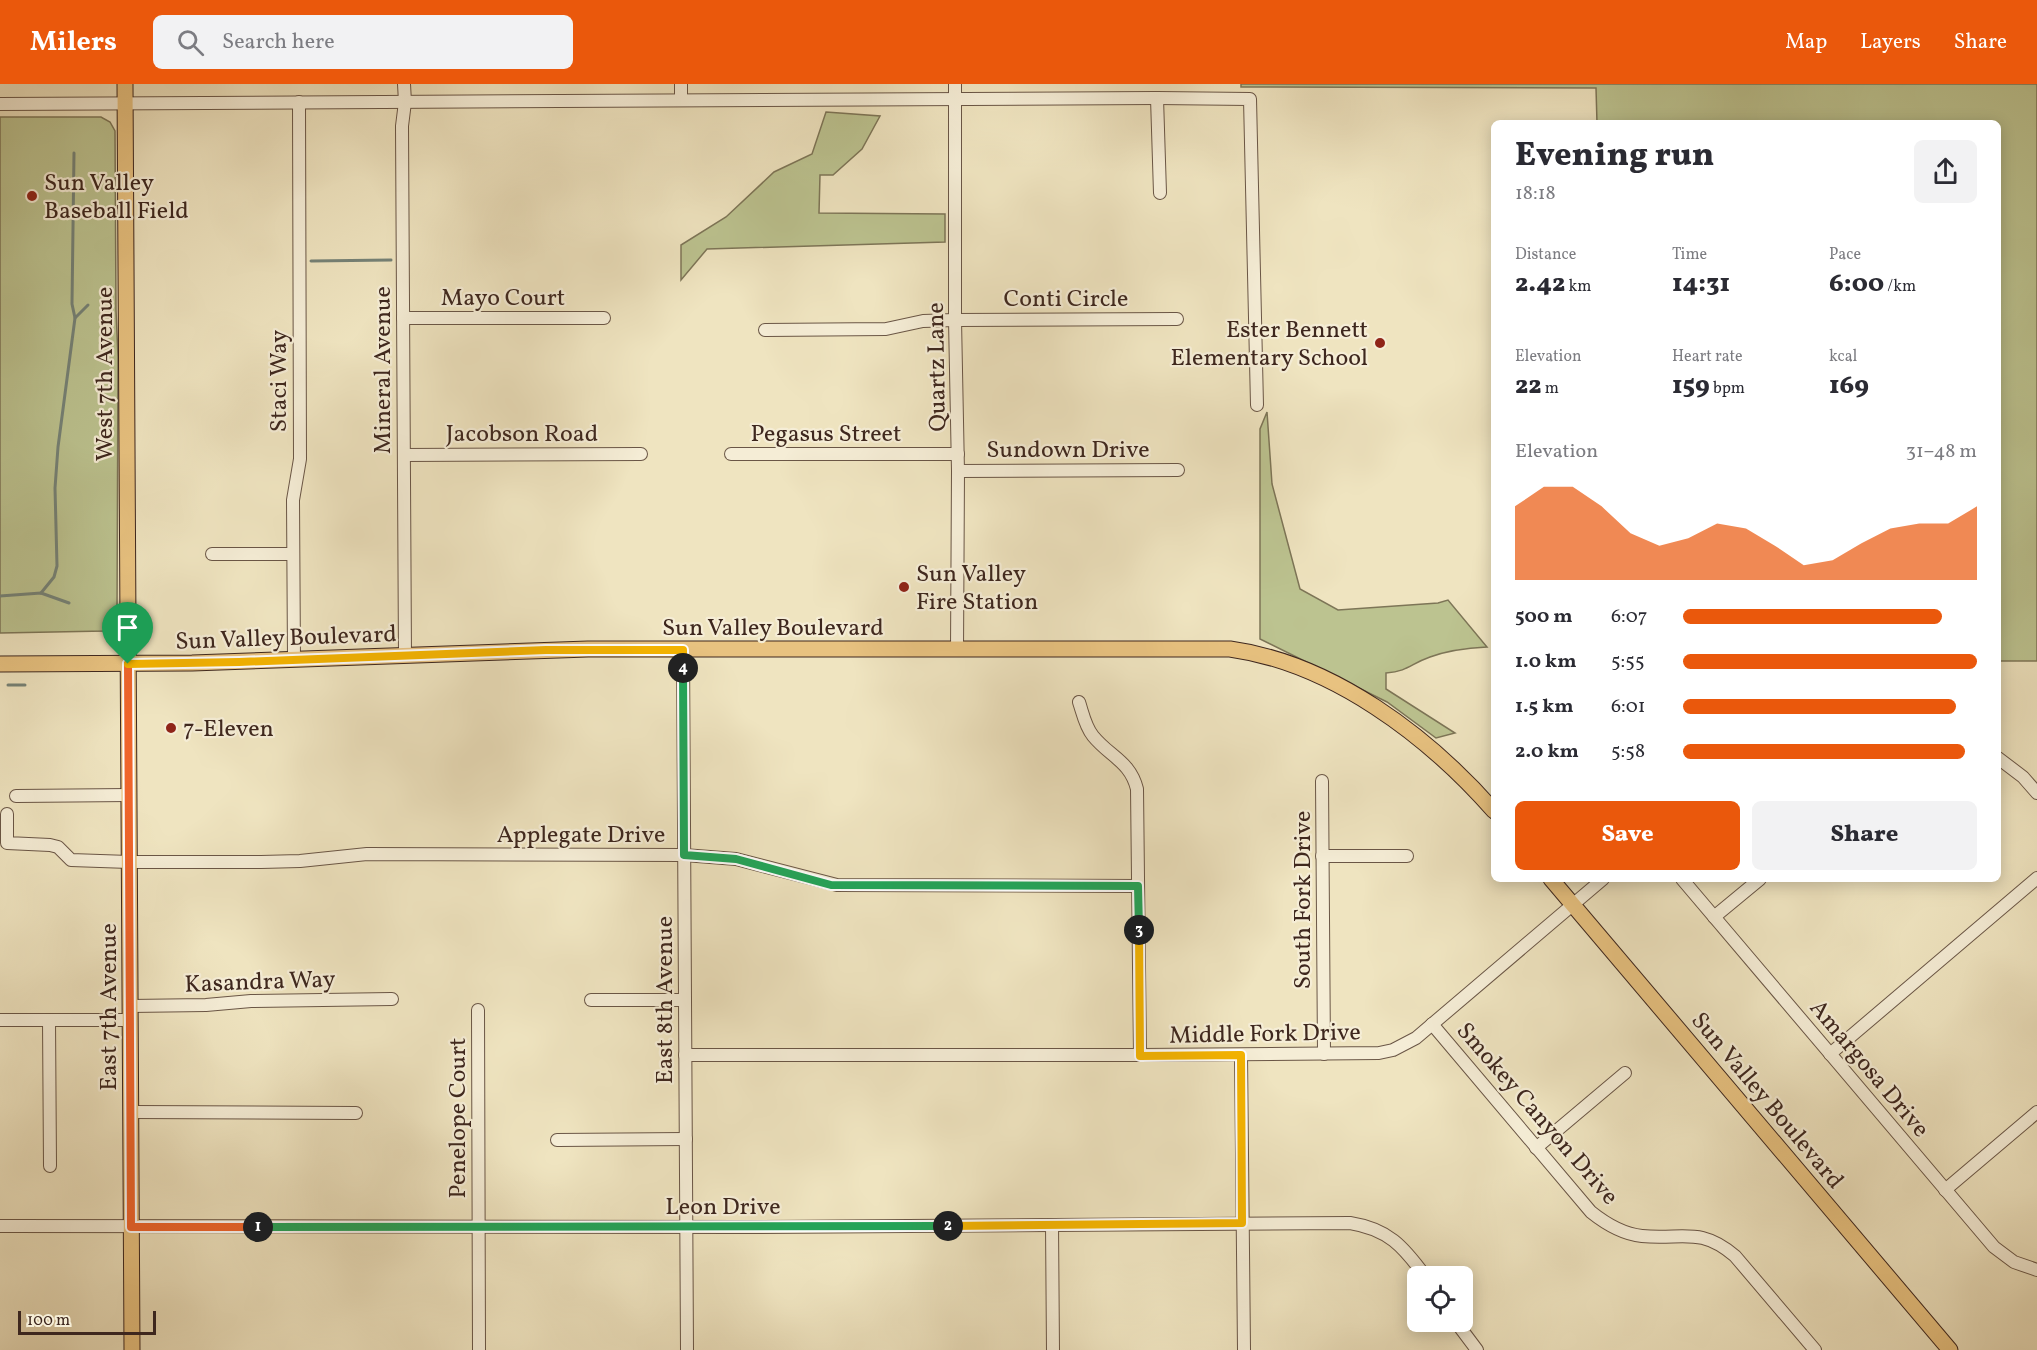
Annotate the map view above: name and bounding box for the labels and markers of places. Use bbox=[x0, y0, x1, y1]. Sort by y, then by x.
place label: Sun Valley Baseball Field bbox=[44, 167, 189, 229]
marker: Sun Valley Baseball Field bbox=[25, 189, 39, 203]
place label: Ester Bennett Elementary School bbox=[1170, 314, 1368, 376]
marker: Ester Bennett Elementary School bbox=[1373, 336, 1387, 350]
place label: Sun Valley Fire Station bbox=[916, 558, 1038, 620]
marker: Sun Valley Fire Station bbox=[897, 580, 911, 594]
pin bbox=[102, 602, 153, 664]
pin: 4 bbox=[668, 653, 698, 683]
place label: 7-Eleven bbox=[183, 713, 274, 747]
marker: 7-Eleven bbox=[164, 721, 178, 735]
pin: 3 bbox=[1124, 915, 1154, 945]
pin: 2 bbox=[933, 1211, 963, 1241]
pin: 1 bbox=[243, 1212, 273, 1242]

